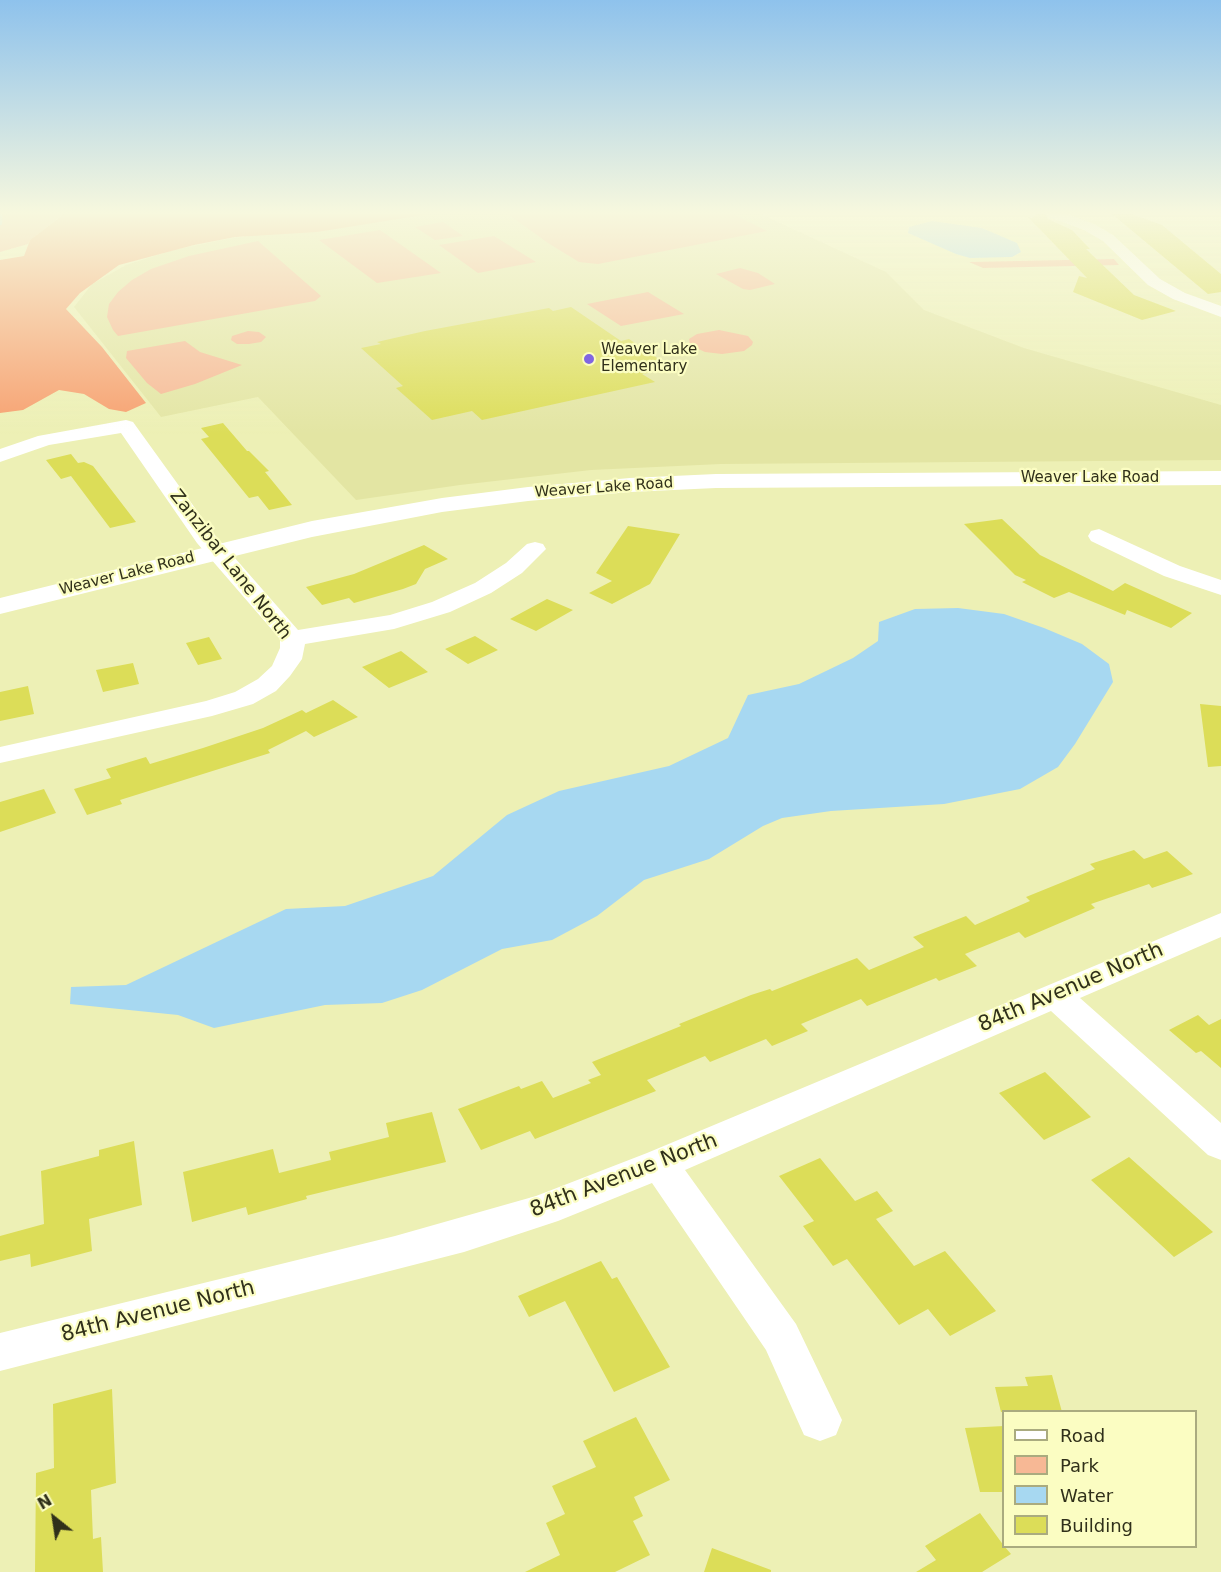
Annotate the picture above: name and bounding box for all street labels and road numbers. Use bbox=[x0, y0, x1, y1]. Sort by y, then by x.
street label: Weaver Lake Road bbox=[1021, 469, 1159, 487]
street label: Weaver Lake Road bbox=[534, 474, 674, 502]
street label: Zanzibar Lane North bbox=[165, 486, 295, 644]
street label: Weaver Lake Road bbox=[58, 548, 196, 600]
street label: 84th Avenue North bbox=[975, 938, 1167, 1038]
street label: 84th Avenue North bbox=[527, 1129, 721, 1223]
street label: 84th Avenue North bbox=[59, 1276, 257, 1348]

